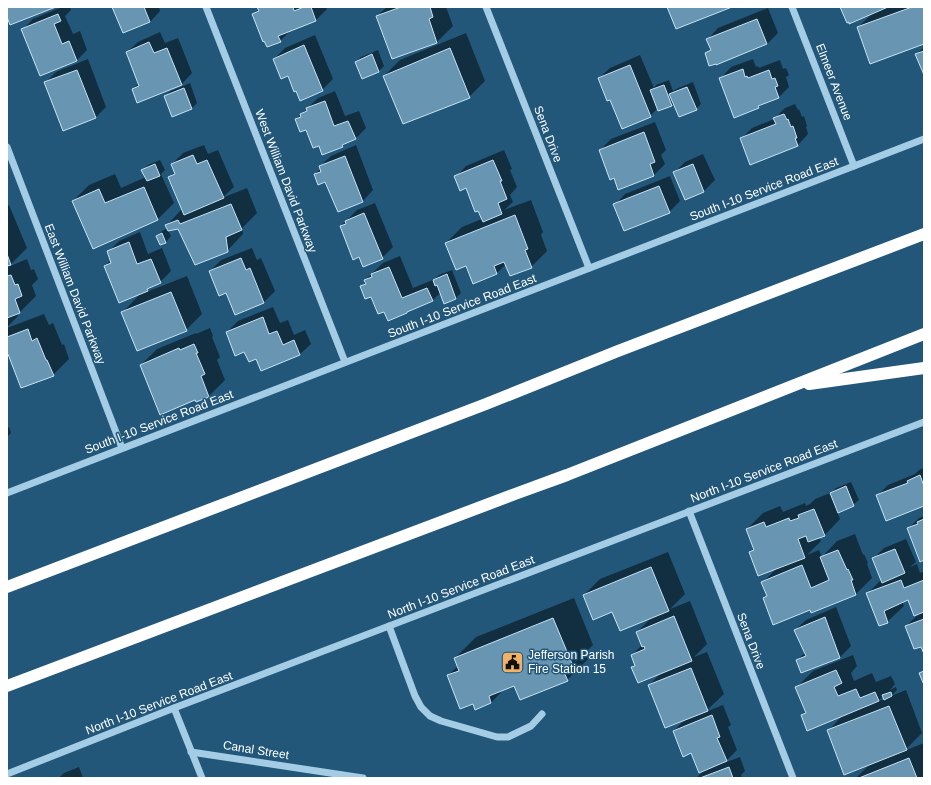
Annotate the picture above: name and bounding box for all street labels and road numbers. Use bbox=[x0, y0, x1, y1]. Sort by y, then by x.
street label: Elmeer Avenue bbox=[813, 42, 855, 123]
street label: Sena Drive bbox=[531, 104, 565, 165]
street label: West William David Parkway bbox=[252, 107, 320, 255]
street label: South I-10 Service Road East bbox=[688, 154, 841, 224]
street label: East William David Parkway bbox=[42, 222, 108, 366]
street label: South I-10 Service Road East bbox=[386, 271, 539, 341]
street label: South I-10 Service Road East bbox=[83, 387, 236, 457]
street label: North I-10 Service Road East bbox=[689, 436, 840, 506]
street label: North I-10 Service Road East bbox=[386, 552, 537, 622]
street label: Sena Drive bbox=[734, 611, 768, 672]
street label: North I-10 Service Road East bbox=[84, 668, 235, 738]
street label: Canal Street bbox=[222, 738, 291, 762]

